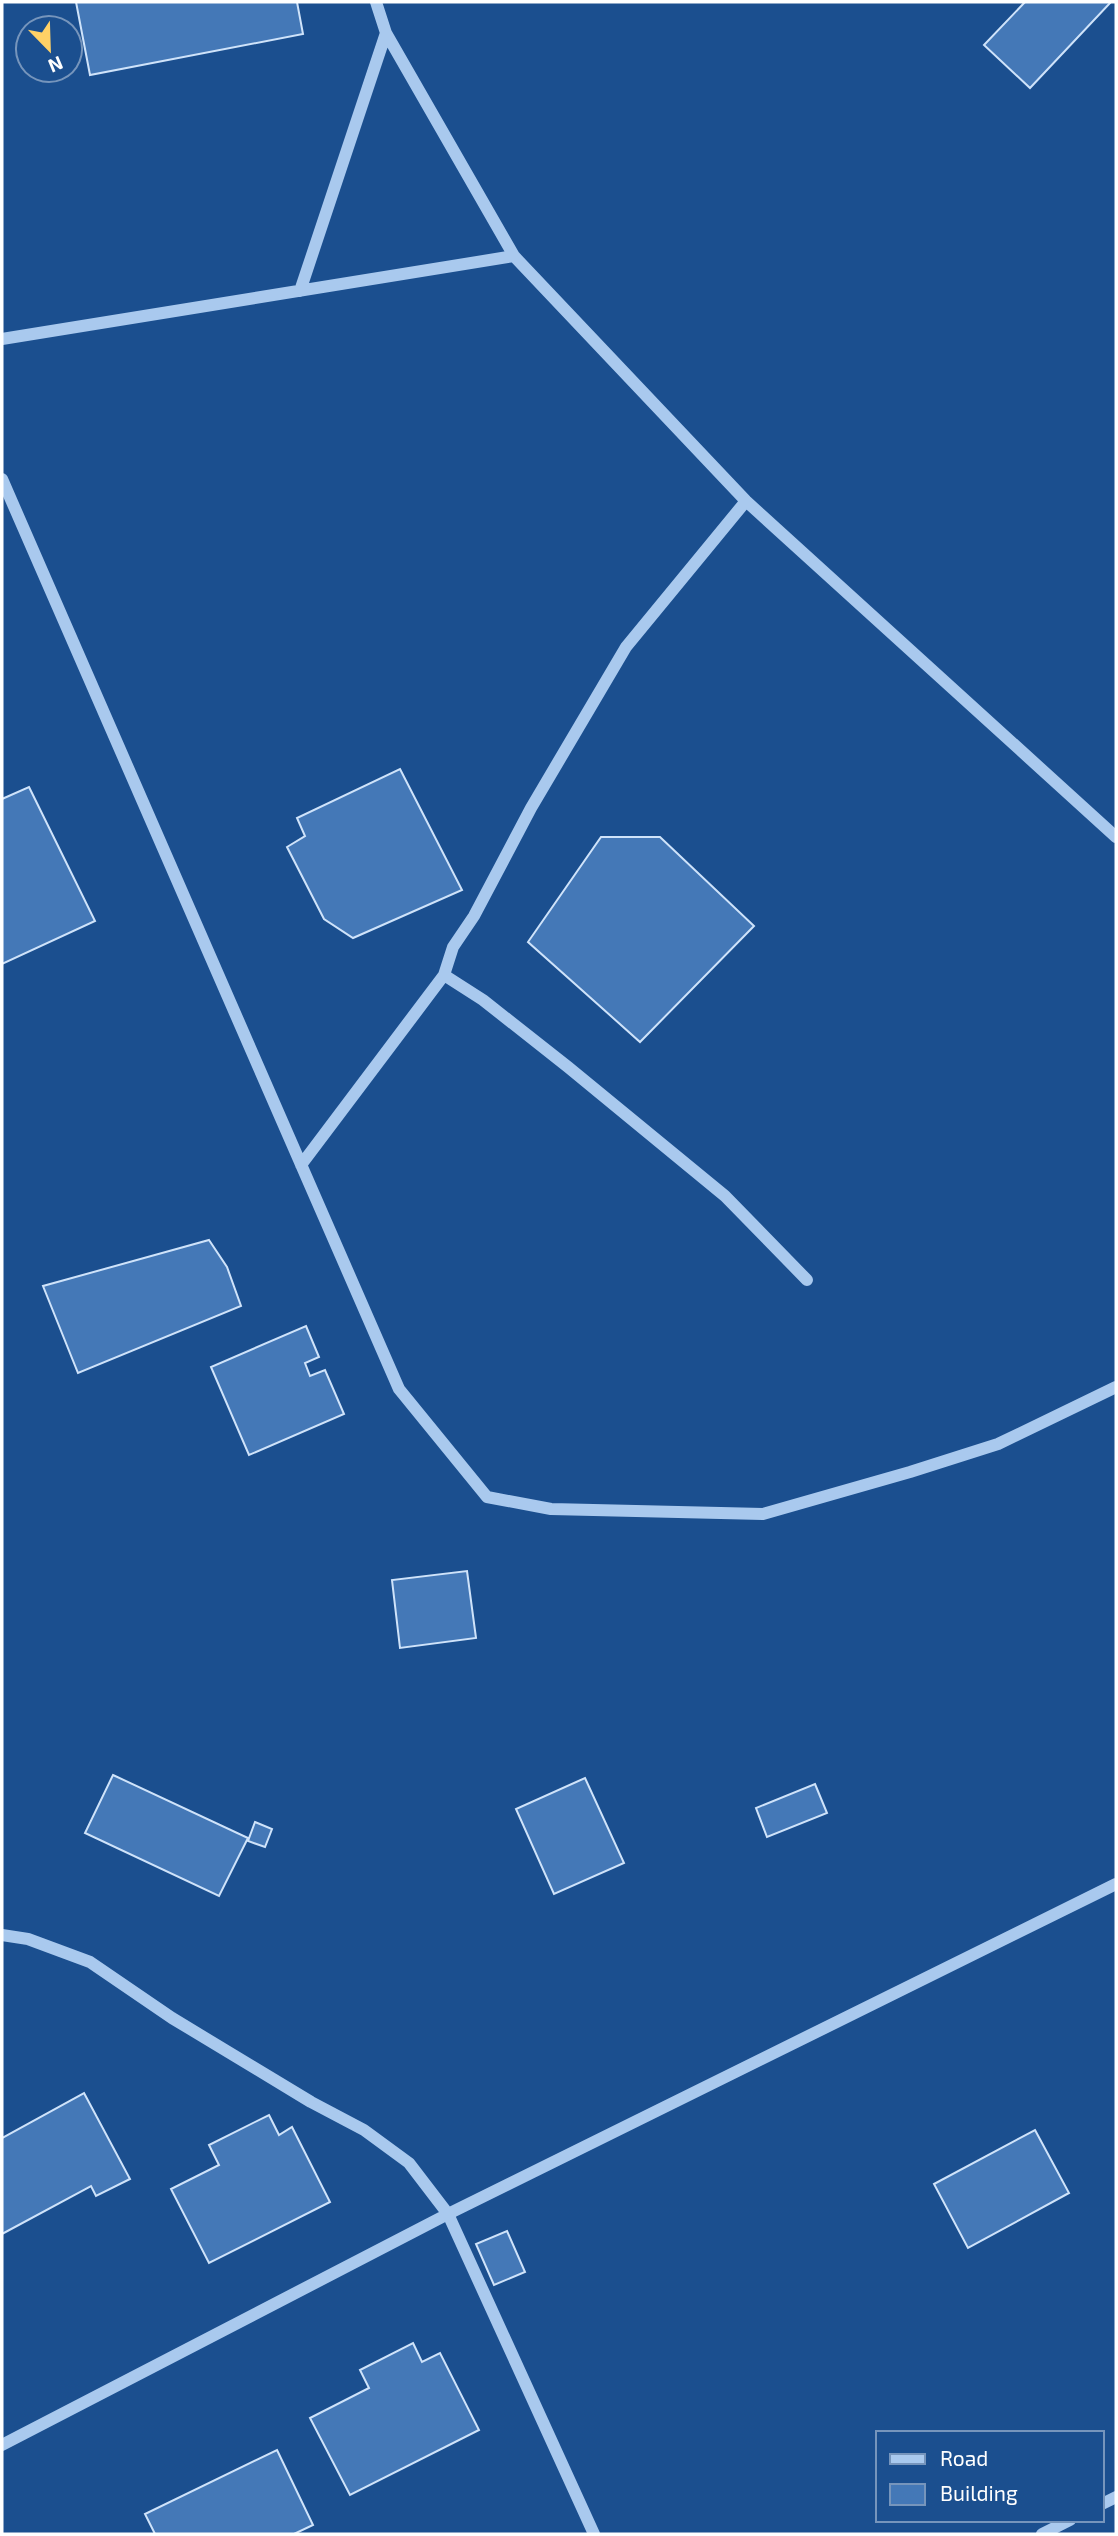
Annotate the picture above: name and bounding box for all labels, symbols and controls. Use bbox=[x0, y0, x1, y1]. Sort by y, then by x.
north arrow bbox=[14, 14, 84, 84]
text: N bbox=[45, 52, 67, 78]
legend bbox=[876, 2431, 1104, 2522]
text: Road bbox=[940, 2445, 988, 2470]
text: Building bbox=[940, 2480, 1018, 2505]

